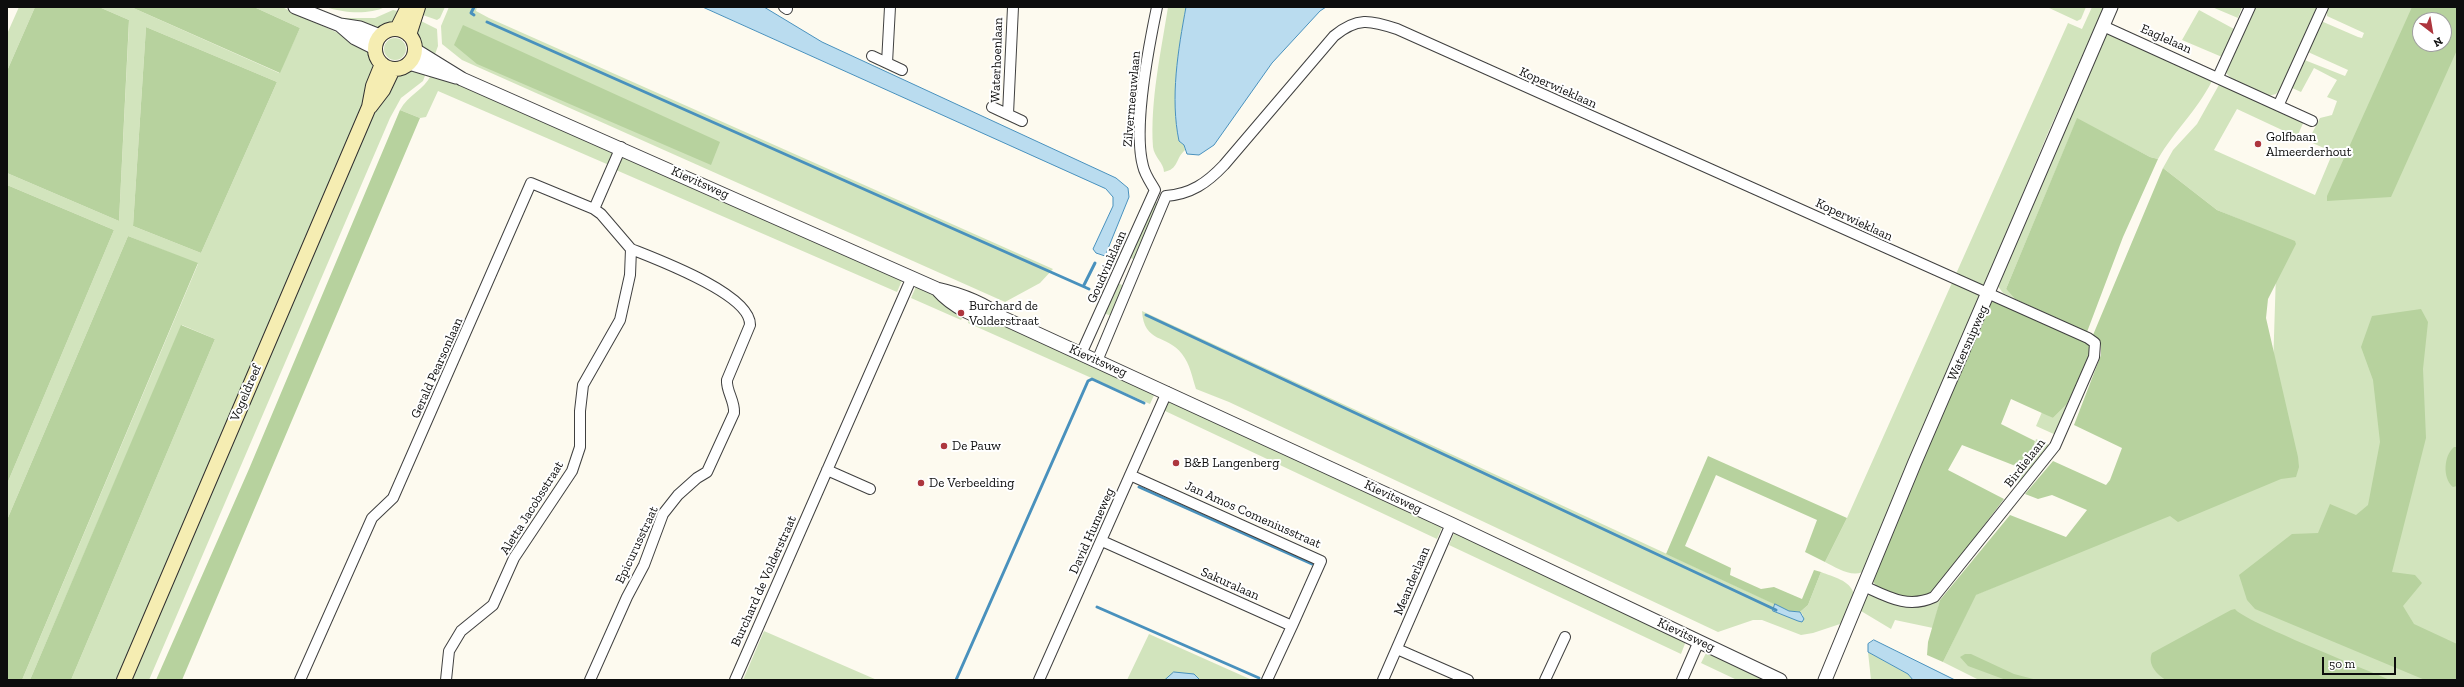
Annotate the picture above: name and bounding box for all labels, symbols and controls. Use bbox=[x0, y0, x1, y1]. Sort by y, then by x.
north arrow bbox=[2412, 12, 2452, 52]
street label: Waterhoenlaan bbox=[988, 17, 1006, 103]
street label: Eaglelaan bbox=[2138, 21, 2194, 57]
text: N bbox=[2431, 34, 2445, 50]
street label: Zilvermeeuwlaan bbox=[1120, 50, 1144, 148]
street label: Koperwieklaan bbox=[1517, 64, 1599, 112]
place label: Golfbaan Almeerderhout bbox=[2266, 129, 2351, 160]
marker: Golfbaan Almeerderhout bbox=[2253, 139, 2263, 149]
street label: Kievitsweg bbox=[669, 163, 731, 203]
street label: Koperwieklaan bbox=[1813, 195, 1895, 245]
street label: Goudvinklaan bbox=[1084, 228, 1130, 306]
place label: Burchard de Volderstraat bbox=[969, 298, 1039, 329]
street label: Watersnipweg bbox=[1944, 303, 1992, 383]
marker: Burchard de Volderstraat bbox=[956, 308, 966, 318]
street label: Gerald Pearsonlaan bbox=[408, 315, 466, 421]
street label: Kievitsweg bbox=[1067, 341, 1129, 381]
street label: Vogeldreef bbox=[227, 362, 265, 424]
street label: Birdielaan bbox=[2001, 436, 2049, 490]
place label: De Pauw bbox=[952, 438, 1001, 454]
marker: De Pauw bbox=[939, 441, 949, 451]
place label: B&B Langenberg bbox=[1184, 455, 1279, 471]
street label: Aletta Jacobsstraat bbox=[497, 458, 567, 558]
marker: B&B Langenberg bbox=[1171, 458, 1181, 468]
place label: De Verbeelding bbox=[929, 475, 1014, 491]
street label: Kievitsweg bbox=[1362, 477, 1424, 517]
marker: De Verbeelding bbox=[916, 478, 926, 488]
street label: Jan Amos Comeniusstraat bbox=[1183, 478, 1323, 552]
street label: David Humeweg bbox=[1066, 486, 1118, 576]
street label: Epicurusstraat bbox=[612, 504, 662, 586]
street label: Burchard de Volderstraat bbox=[728, 513, 800, 649]
street label: Meanderlaan bbox=[1391, 544, 1433, 618]
street label: Sakuralaan bbox=[1198, 564, 1262, 604]
street label: Kievitsweg bbox=[1655, 615, 1717, 655]
scale bar bbox=[2324, 649, 2398, 675]
text: 50 m bbox=[2329, 657, 2355, 671]

